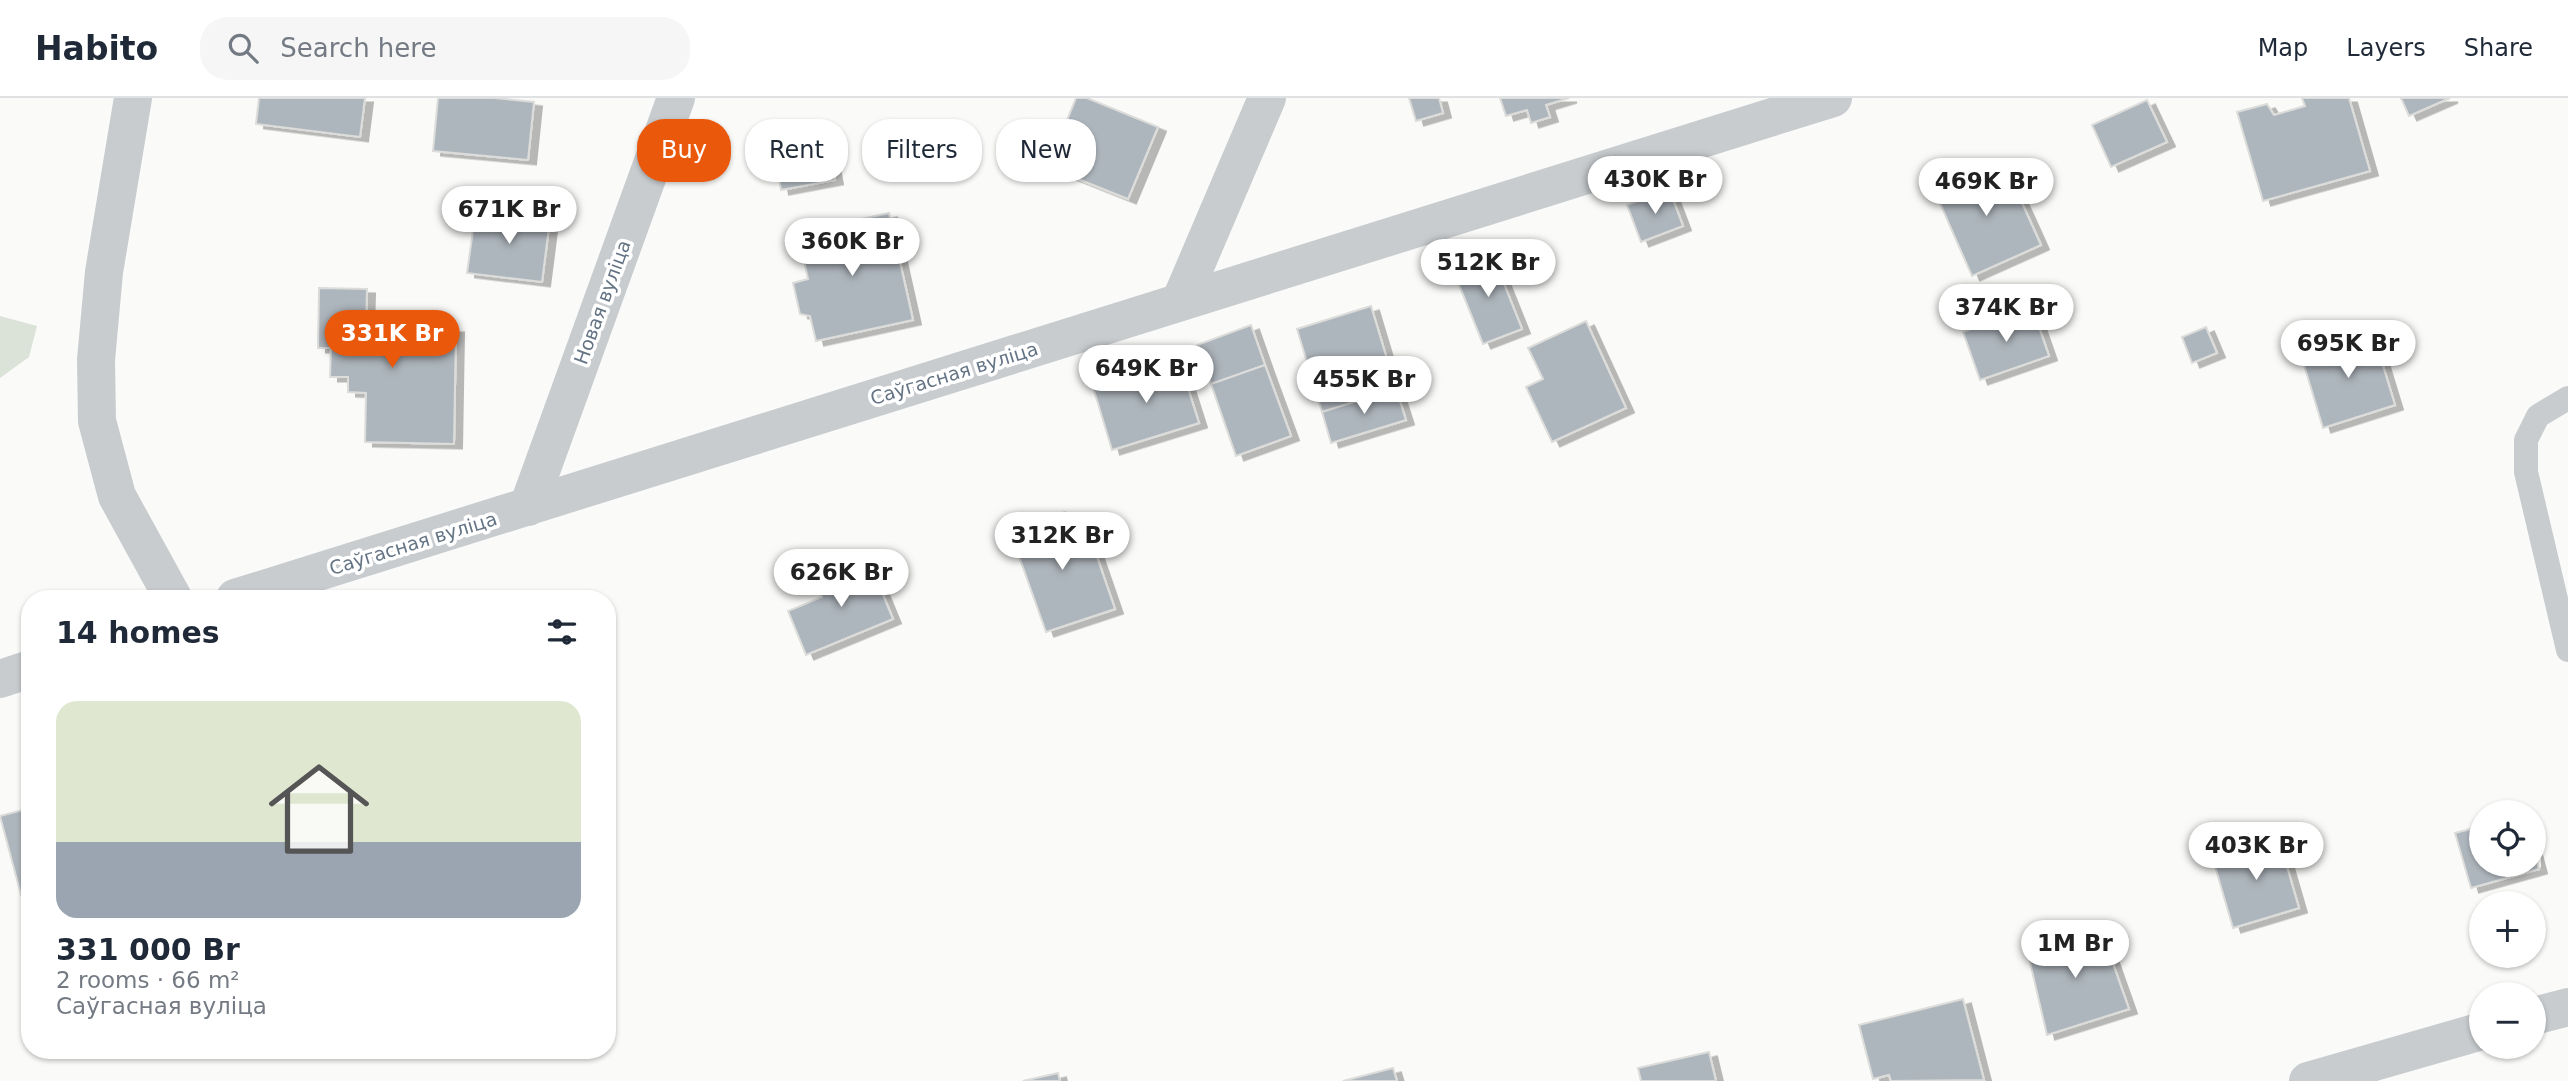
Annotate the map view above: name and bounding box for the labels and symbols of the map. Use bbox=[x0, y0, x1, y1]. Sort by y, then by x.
pin: 430K Br bbox=[1590, 156, 1720, 216]
pin: 469K Br bbox=[1921, 158, 2051, 218]
pin: 671K Br bbox=[444, 186, 574, 246]
pin: 360K Br bbox=[787, 218, 917, 278]
street label: Новая вуліца bbox=[569, 237, 635, 367]
pin: 512K Br bbox=[1423, 240, 1553, 299]
pin: 374K Br bbox=[1941, 285, 2071, 344]
pin: 331K Br bbox=[327, 310, 457, 370]
pin: 695K Br bbox=[2283, 320, 2413, 380]
street label: Саўгасная вуліца bbox=[867, 337, 1041, 409]
pin: 649K Br bbox=[1081, 345, 1211, 405]
pin: 455K Br bbox=[1299, 356, 1429, 416]
street label: Саўгасная вуліца bbox=[326, 507, 500, 579]
pin: 312K Br bbox=[997, 512, 1127, 572]
pin: 626K Br bbox=[776, 550, 906, 609]
pin: 403K Br bbox=[2191, 822, 2321, 882]
pin: 1M Br bbox=[2026, 920, 2124, 980]

